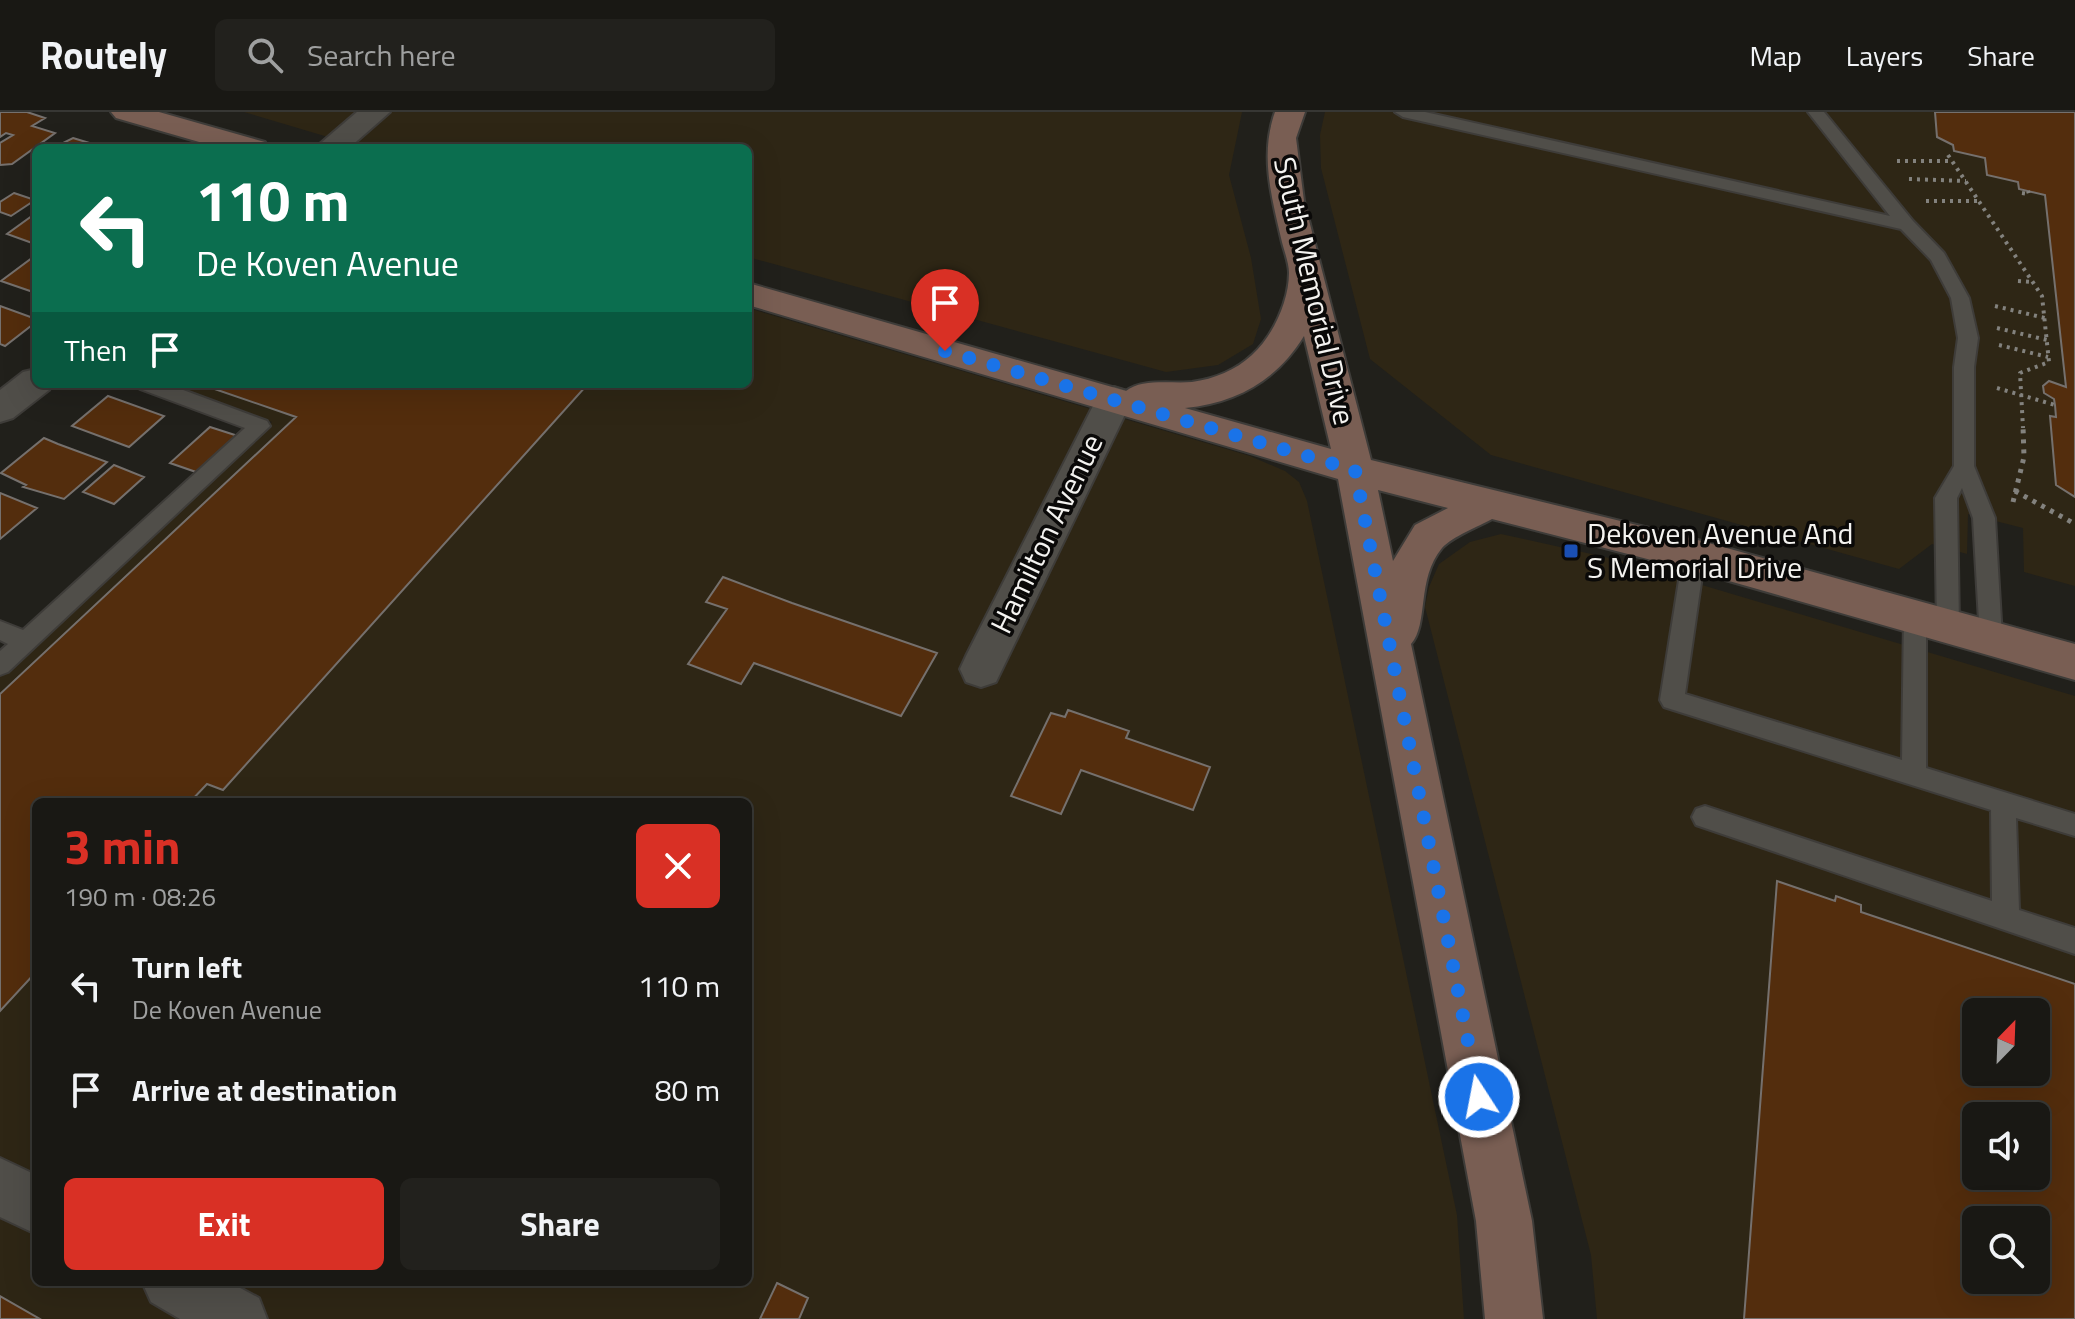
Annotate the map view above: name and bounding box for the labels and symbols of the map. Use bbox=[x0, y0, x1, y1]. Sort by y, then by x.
street label: South Memorial Drive bbox=[1262, 152, 1368, 429]
pin bbox=[911, 269, 979, 351]
street label: Hamilton Avenue bbox=[978, 426, 1114, 641]
place label: Dekoven Avenue And S Memorial Drive bbox=[1587, 510, 1853, 590]
marker: Dekoven Avenue And S Memorial Drive bbox=[1562, 542, 1580, 560]
north arrow bbox=[1962, 998, 2050, 1086]
position arrow bbox=[1437, 1055, 1521, 1139]

